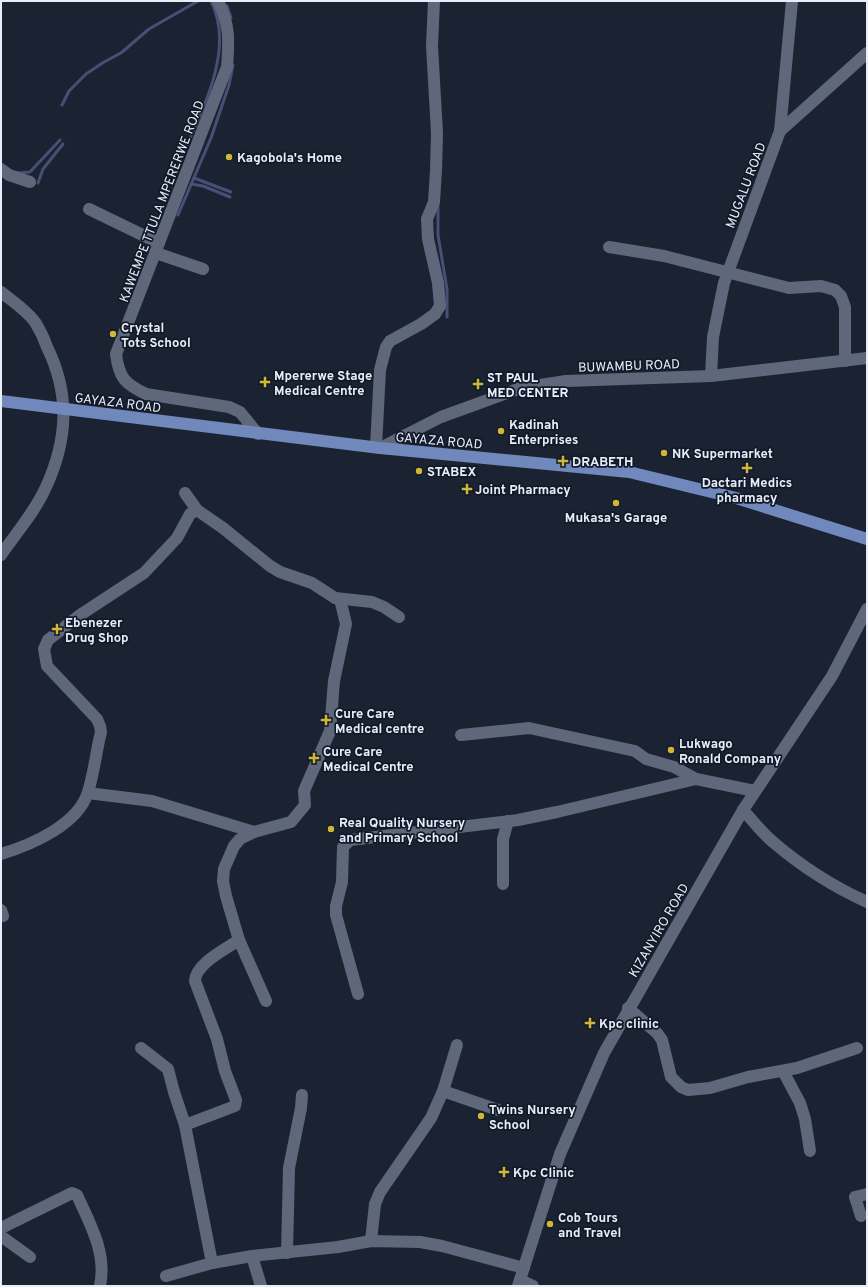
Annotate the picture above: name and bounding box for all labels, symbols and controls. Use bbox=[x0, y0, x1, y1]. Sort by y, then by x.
street label: KAWEMPE TTULA MPERERWE ROAD bbox=[117, 98, 209, 305]
street label: MUGALU ROAD bbox=[723, 140, 771, 231]
place label: Kagobola's Home bbox=[237, 151, 342, 167]
marker: Kagobola's Home bbox=[224, 152, 234, 162]
place label: Crystal Tots School bbox=[121, 321, 191, 352]
marker: Crystal Tots School bbox=[108, 329, 118, 339]
street label: BUWAMBU ROAD bbox=[578, 357, 680, 377]
place label: Mpererwe Stage Medical Centre bbox=[274, 369, 372, 400]
place label: ST PAUL MED CENTER bbox=[487, 371, 568, 402]
marker: Mpererwe Stage Medical Centre bbox=[259, 376, 271, 388]
marker: ST PAUL MED CENTER bbox=[472, 378, 484, 390]
street label: GAYAZA ROAD bbox=[74, 391, 162, 417]
place label: Kadinah Enterprises bbox=[509, 418, 578, 449]
marker: Kadinah Enterprises bbox=[496, 426, 506, 436]
street label: GAYAZA ROAD bbox=[395, 430, 483, 454]
place label: NK Supermarket bbox=[672, 447, 773, 463]
marker: NK Supermarket bbox=[659, 448, 669, 458]
marker: DRABETH bbox=[557, 455, 569, 467]
place label: DRABETH bbox=[572, 455, 633, 471]
marker: Dactari Medics pharmacy bbox=[742, 463, 752, 473]
place label: STABEX bbox=[427, 465, 476, 481]
marker: STABEX bbox=[414, 466, 424, 476]
place label: Dactari Medics pharmacy bbox=[702, 476, 792, 507]
place label: Joint Pharmacy bbox=[475, 483, 571, 499]
marker: Joint Pharmacy bbox=[462, 484, 472, 494]
marker: Mukasa's Garage bbox=[611, 498, 621, 508]
place label: Mukasa's Garage bbox=[565, 511, 667, 527]
place label: Ebenezer Drug Shop bbox=[65, 616, 129, 647]
marker: Ebenezer Drug Shop bbox=[52, 624, 62, 634]
place label: Cure Care Medical centre bbox=[335, 707, 424, 738]
marker: Cure Care Medical centre bbox=[320, 714, 332, 726]
place label: Lukwago Ronald Company bbox=[679, 737, 782, 768]
place label: Cure Care Medical Centre bbox=[323, 745, 413, 776]
marker: Lukwago Ronald Company bbox=[666, 745, 676, 755]
marker: Cure Care Medical Centre bbox=[308, 752, 320, 764]
place label: Real Quality Nursery and Primary School bbox=[339, 816, 466, 847]
marker: Real Quality Nursery and Primary School bbox=[326, 824, 336, 834]
street label: KIZANYIRO ROAD bbox=[626, 881, 693, 981]
marker: Kpc clinic bbox=[584, 1017, 596, 1029]
place label: Kpc clinic bbox=[599, 1017, 659, 1033]
place label: Twins Nursery School bbox=[489, 1103, 576, 1134]
marker: Twins Nursery School bbox=[476, 1111, 486, 1121]
marker: Kpc Clinic bbox=[498, 1166, 510, 1178]
place label: Kpc Clinic bbox=[513, 1166, 574, 1182]
place label: Cob Tours and Travel bbox=[558, 1211, 621, 1242]
marker: Cob Tours and Travel bbox=[545, 1219, 555, 1229]

